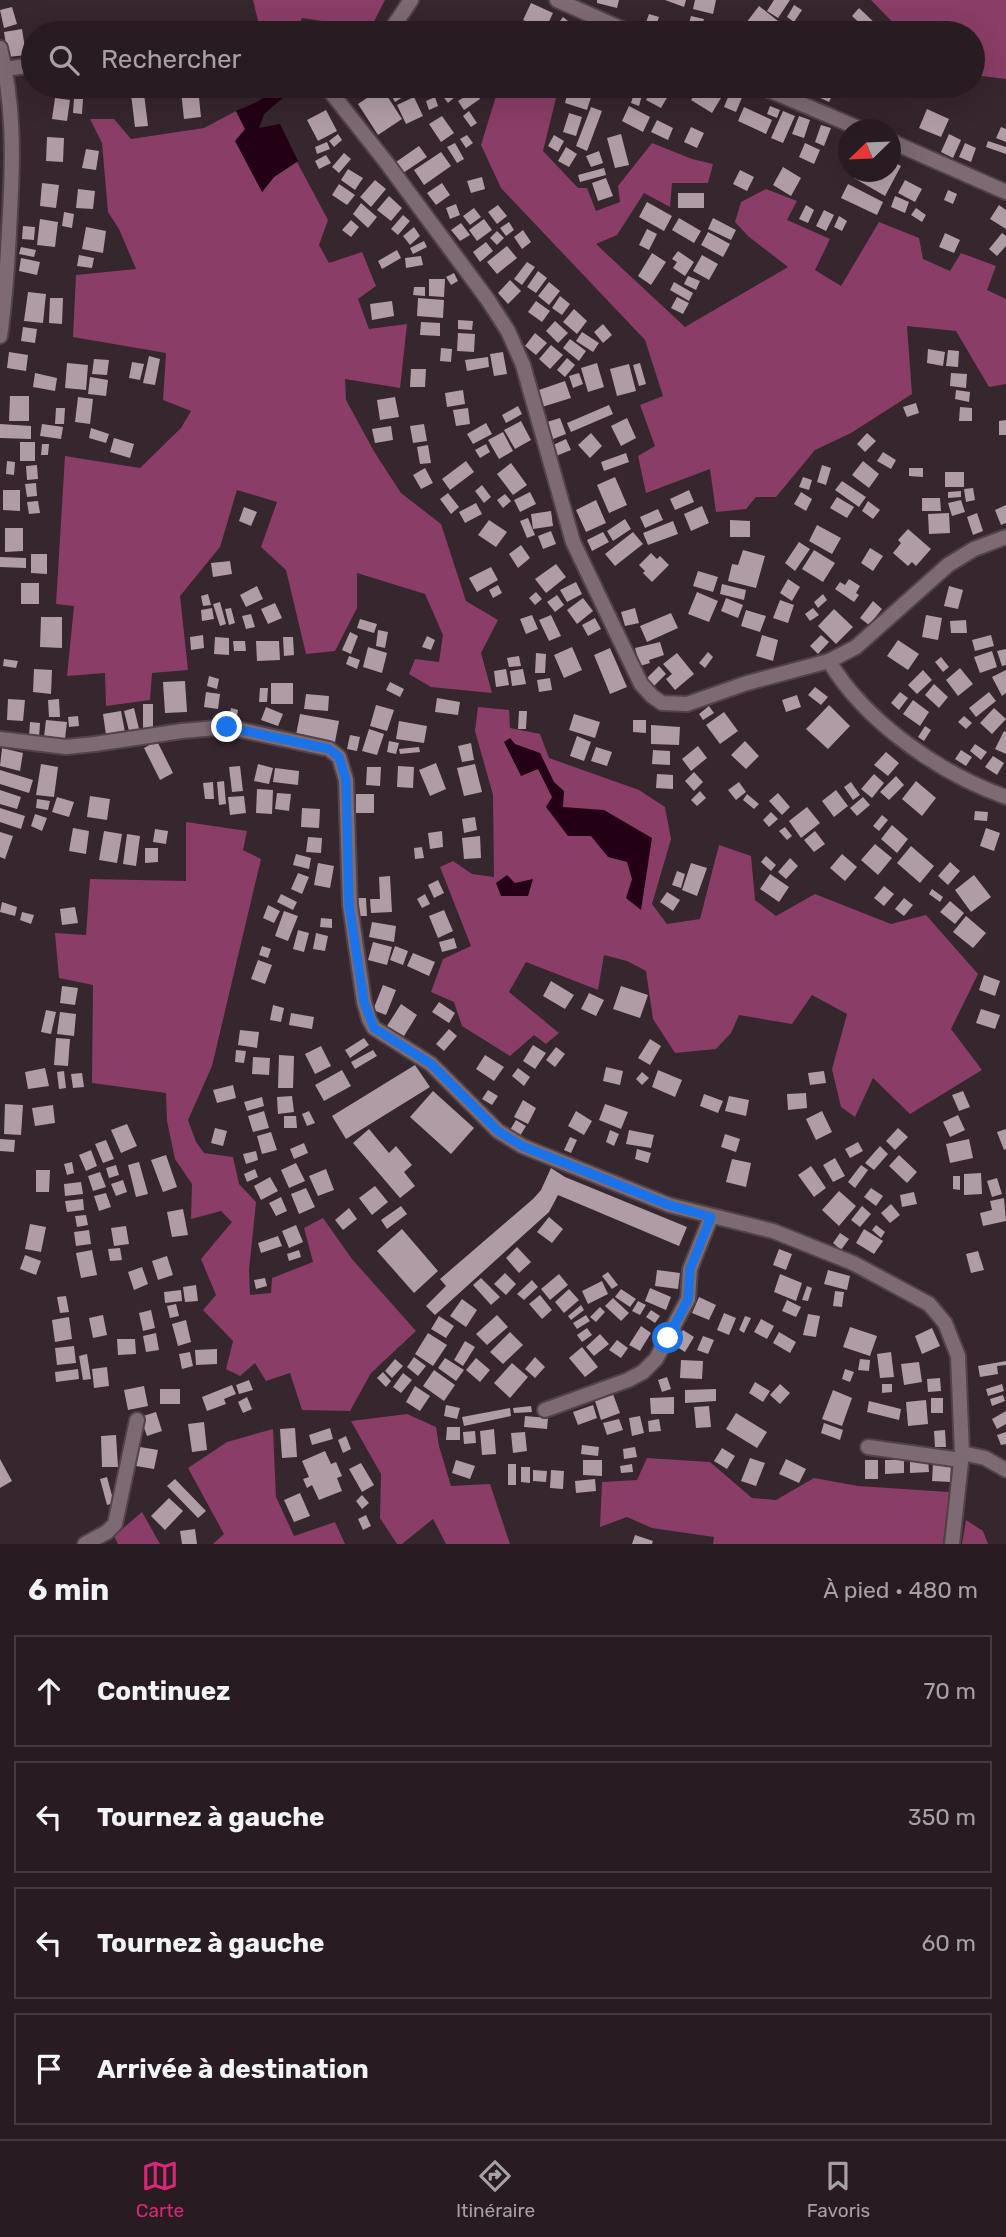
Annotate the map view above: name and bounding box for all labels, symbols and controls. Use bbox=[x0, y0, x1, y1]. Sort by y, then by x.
search box bbox=[21, 21, 985, 98]
icon: search bbox=[45, 41, 83, 79]
text: Rechercher bbox=[101, 44, 241, 75]
north arrow bbox=[838, 119, 901, 182]
route end bbox=[211, 711, 242, 742]
route start bbox=[652, 1322, 683, 1353]
text: 6 min bbox=[28, 1572, 109, 1608]
text: À pied · 480 m bbox=[823, 1576, 978, 1604]
icon: ahead bbox=[30, 1672, 68, 1710]
text: Continuez bbox=[97, 1676, 230, 1707]
text: 70 m bbox=[924, 1677, 976, 1705]
icon: left bbox=[30, 1798, 68, 1836]
text: Tournez à gauche bbox=[97, 1802, 325, 1833]
text: 350 m bbox=[908, 1803, 976, 1831]
icon: left bbox=[30, 1924, 68, 1962]
text: Tournez à gauche bbox=[97, 1928, 325, 1959]
text: 60 m bbox=[921, 1929, 976, 1957]
icon: arrive bbox=[30, 2050, 68, 2088]
text: Arrivée à destination bbox=[97, 2054, 369, 2085]
tab: Carte bbox=[136, 2157, 184, 2222]
tab: Itinéraire bbox=[456, 2157, 535, 2222]
tab: Favoris bbox=[807, 2157, 870, 2222]

